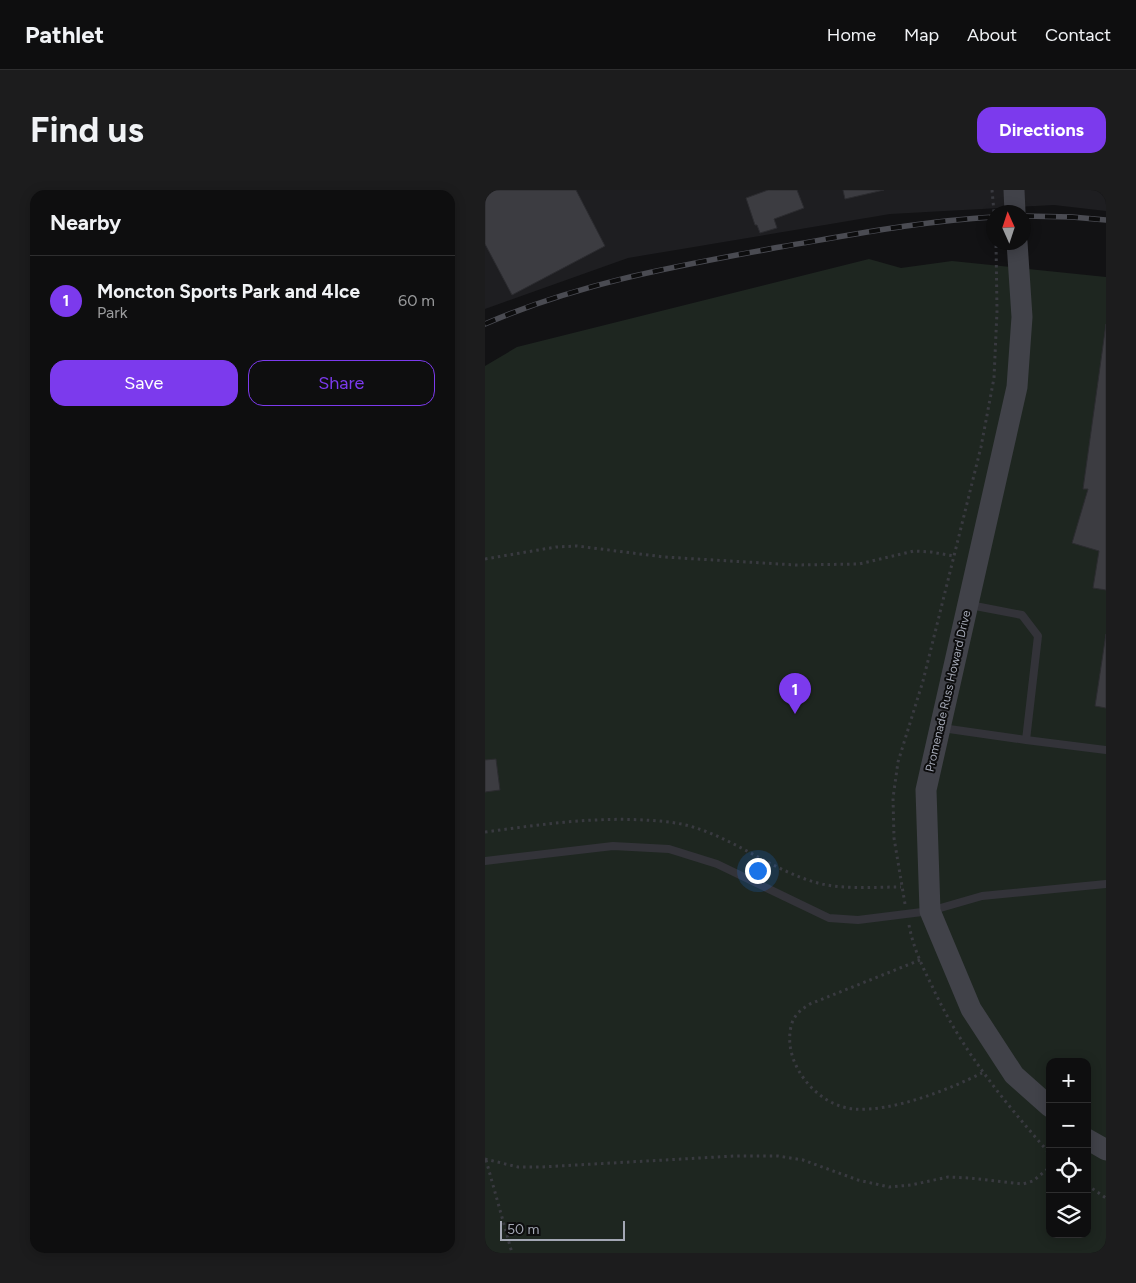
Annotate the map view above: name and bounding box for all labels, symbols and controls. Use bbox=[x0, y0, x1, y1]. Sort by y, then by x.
text: Pathlet bbox=[25, 20, 104, 49]
text: Home bbox=[827, 24, 876, 46]
text: Map bbox=[904, 24, 939, 46]
text: About bbox=[967, 24, 1017, 46]
text: Contact bbox=[1045, 24, 1111, 46]
button: Directions bbox=[977, 107, 1106, 153]
text: Find us bbox=[30, 109, 144, 151]
north arrow bbox=[986, 205, 1031, 250]
text: Nearby bbox=[50, 210, 121, 235]
text: Moncton Sports Park and 4Ice bbox=[97, 280, 360, 303]
text: 1 bbox=[63, 291, 69, 310]
text: 60 m bbox=[398, 291, 435, 310]
text: Park bbox=[97, 303, 127, 322]
button: Save bbox=[50, 360, 238, 406]
button: Share bbox=[248, 360, 435, 406]
street label: Promenade Russ Howard Drive bbox=[923, 608, 974, 773]
pin: 1 bbox=[779, 673, 811, 714]
your location bbox=[745, 858, 771, 884]
map controls bbox=[1046, 1058, 1091, 1238]
button: + bbox=[1046, 1058, 1091, 1103]
button: − bbox=[1046, 1103, 1091, 1148]
button: locate bbox=[1046, 1148, 1091, 1193]
button: layers bbox=[1046, 1193, 1091, 1238]
scale bar bbox=[500, 1218, 625, 1241]
text: 50 m bbox=[507, 1221, 539, 1238]

